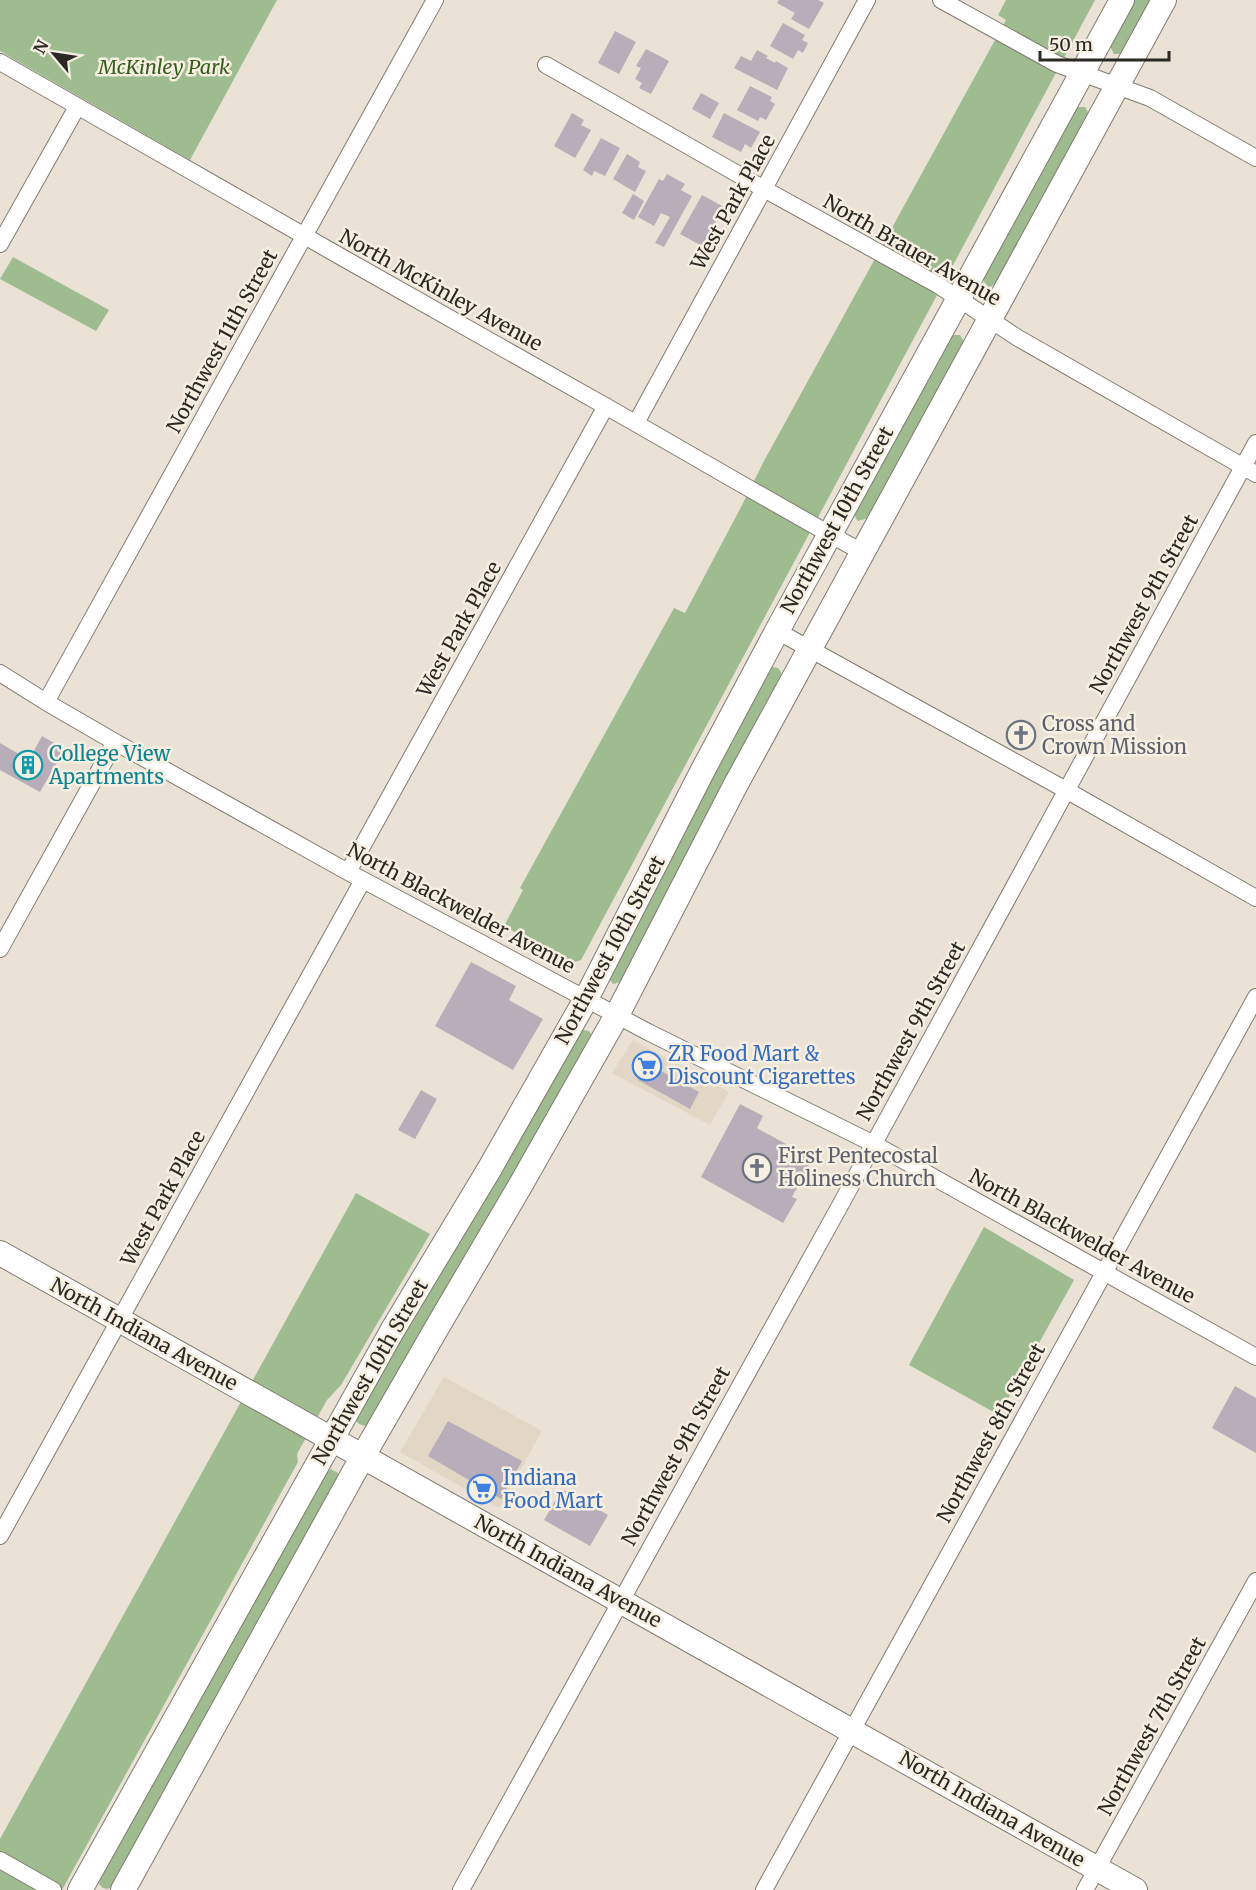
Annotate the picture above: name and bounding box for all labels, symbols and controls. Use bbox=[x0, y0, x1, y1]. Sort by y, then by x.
north arrow bbox=[24, 24, 84, 84]
scale bar bbox=[1040, 24, 1169, 62]
text: 50 m bbox=[1049, 33, 1093, 56]
text: N bbox=[29, 36, 53, 57]
park label: McKinley Park bbox=[97, 54, 230, 79]
street label: West Park Place bbox=[684, 130, 780, 275]
street label: North Brauer Avenue bbox=[819, 189, 1006, 311]
street label: North McKinley Avenue bbox=[335, 223, 547, 356]
street label: Northwest 11th Street bbox=[161, 244, 282, 437]
street label: Northwest 10th Street bbox=[775, 422, 899, 618]
street label: Northwest 9th Street bbox=[1084, 510, 1203, 698]
street label: West Park Place bbox=[410, 557, 506, 702]
place label: Cross and Crown Mission bbox=[1042, 711, 1187, 759]
church icon: Cross and Crown Mission bbox=[1005, 719, 1037, 751]
place label: College View Apartments bbox=[48, 741, 172, 789]
building icon: College View Apartments bbox=[12, 749, 44, 781]
street label: North Blackwelder Avenue bbox=[343, 837, 579, 978]
street label: Northwest 10th Street bbox=[549, 851, 670, 1048]
street label: Northwest 9th Street bbox=[851, 937, 970, 1125]
place label: ZR Food Mart & Discount Cigarettes bbox=[668, 1041, 855, 1089]
supermarket icon: ZR Food Mart & Discount Cigarettes bbox=[631, 1050, 663, 1082]
street label: West Park Place bbox=[114, 1126, 210, 1271]
place label: First Pentecostal Holiness Church bbox=[778, 1143, 938, 1191]
church icon: First Pentecostal Holiness Church bbox=[741, 1152, 773, 1184]
street label: North Blackwelder Avenue bbox=[965, 1163, 1199, 1308]
street label: North Indiana Avenue bbox=[46, 1272, 242, 1395]
street label: Northwest 10th Street bbox=[306, 1274, 433, 1469]
street label: Northwest 8th Street bbox=[931, 1339, 1050, 1527]
street label: Northwest 9th Street bbox=[616, 1362, 735, 1550]
place label: Indiana Food Mart bbox=[503, 1465, 603, 1513]
supermarket icon: Indiana Food Mart bbox=[466, 1473, 498, 1505]
street label: North Indiana Avenue bbox=[470, 1509, 666, 1632]
street label: Northwest 7th Street bbox=[1092, 1632, 1211, 1819]
street label: North Indiana Avenue bbox=[895, 1745, 1090, 1872]

